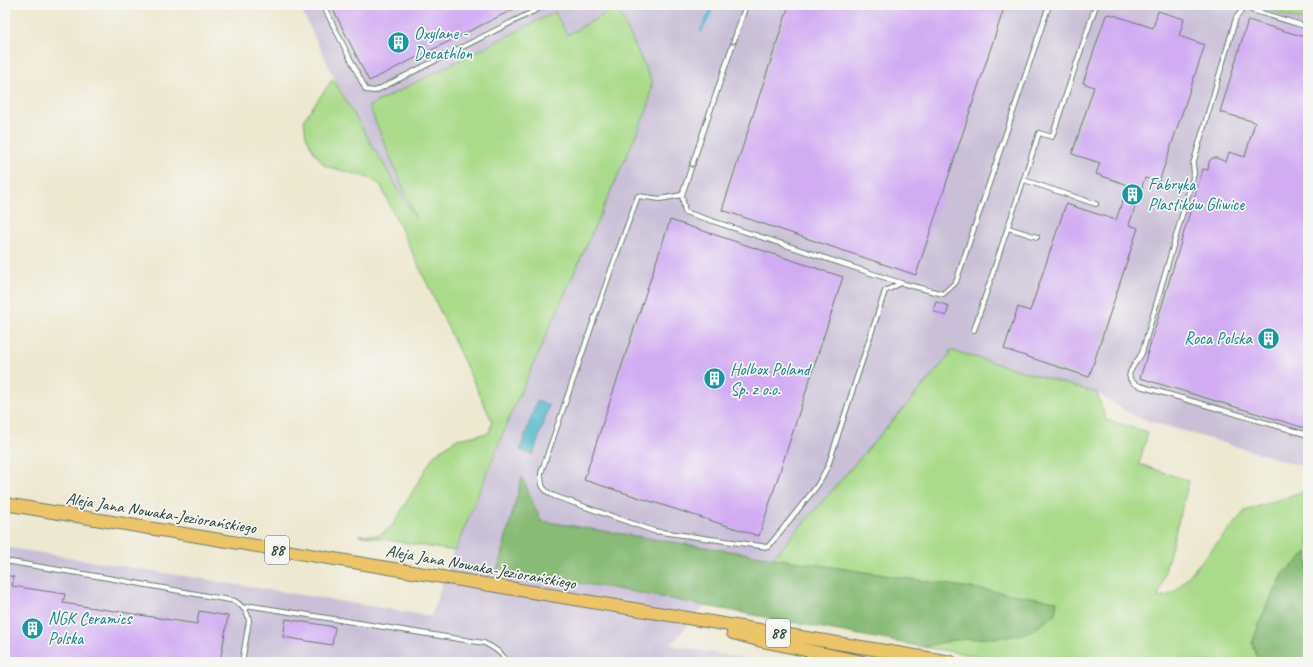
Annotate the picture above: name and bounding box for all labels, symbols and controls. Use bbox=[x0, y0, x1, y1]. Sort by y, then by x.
place label: Oxylane - Decathlon bbox=[414, 23, 473, 64]
building icon: Oxylane - Decathlon bbox=[385, 30, 411, 56]
one-way arrow bbox=[729, 38, 738, 45]
one-way arrow bbox=[688, 161, 696, 168]
place label: Fabryka Plastików Gliwice bbox=[1148, 174, 1245, 215]
building icon: Fabryka Plastików Gliwice bbox=[1119, 181, 1145, 207]
building icon: Roca Polska bbox=[1255, 325, 1281, 351]
place label: Roca Polska bbox=[1184, 328, 1254, 349]
place label: Holbox Poland Sp. z o.o. bbox=[730, 359, 812, 400]
building icon: Holbox Poland Sp. z o.o. bbox=[701, 366, 727, 392]
street label: Aleja Jana Nowaka-Jeziorańskiego bbox=[64, 488, 259, 539]
road number: 88 bbox=[265, 536, 289, 564]
street label: Aleja Jana Nowaka-Jeziorańskiego bbox=[384, 540, 578, 594]
place label: NGK Ceramics Polska bbox=[48, 608, 134, 649]
building icon: NGK Ceramics Polska bbox=[19, 615, 45, 641]
road number: 88 bbox=[766, 619, 790, 647]

